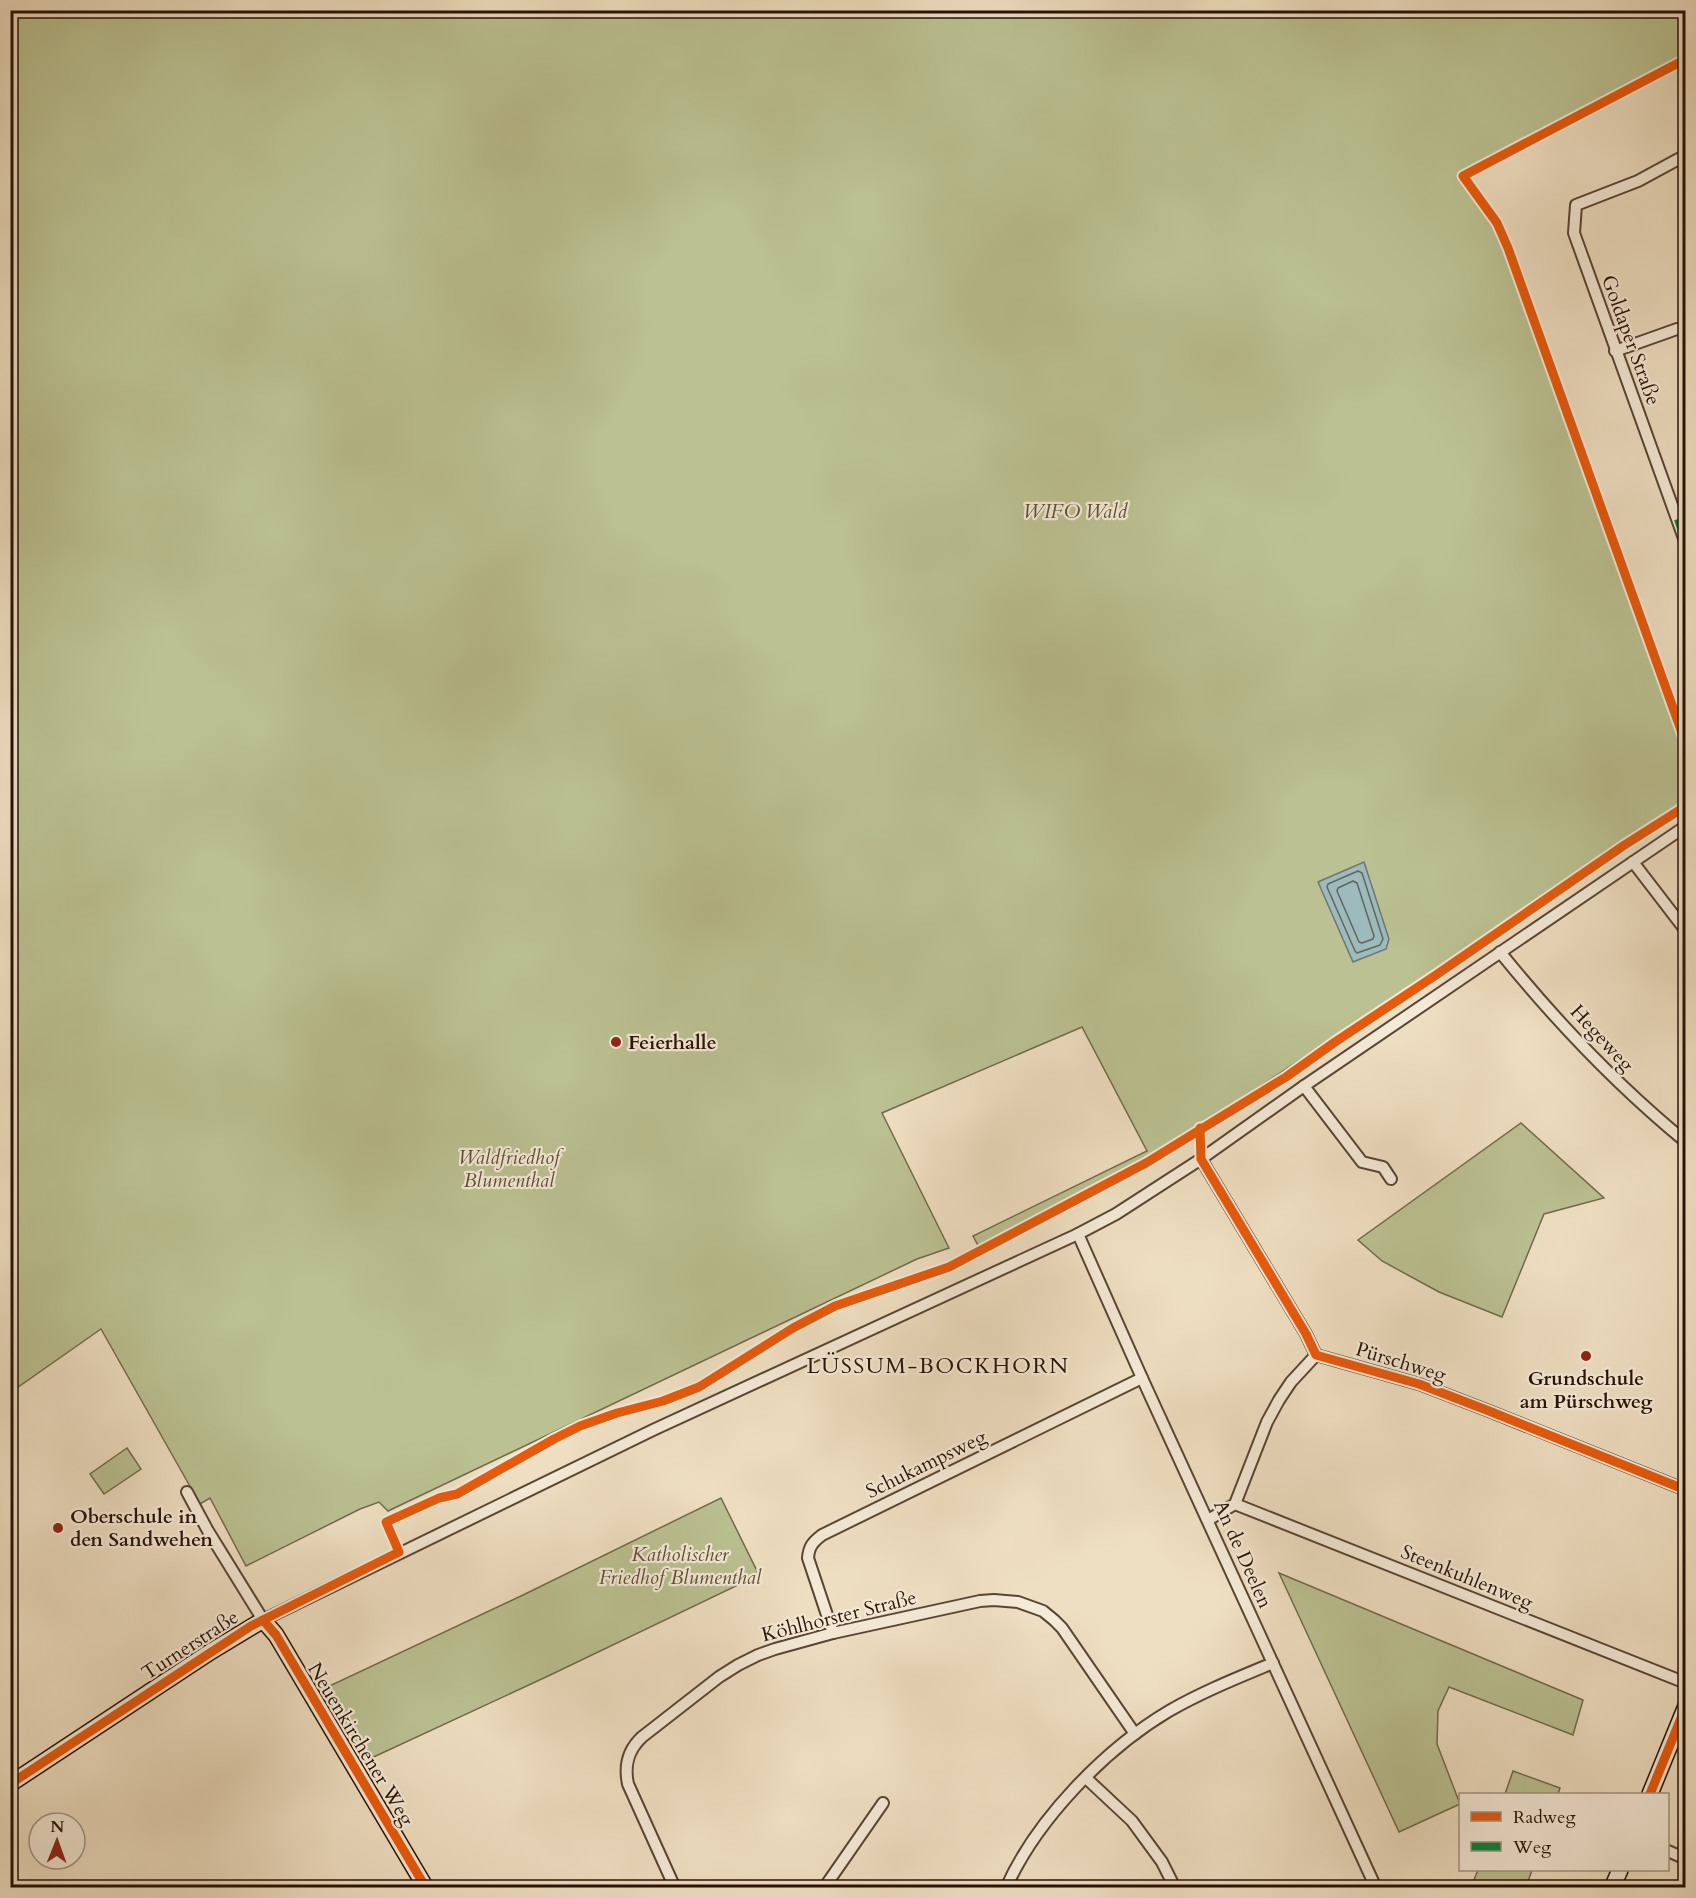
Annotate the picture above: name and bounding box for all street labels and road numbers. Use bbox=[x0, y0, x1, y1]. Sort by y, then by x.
street label: Goldaper Straße bbox=[1595, 271, 1667, 409]
street label: Hegeweg bbox=[1564, 999, 1641, 1078]
street label: Pürschweg bbox=[1352, 1335, 1450, 1389]
street label: Schukampsweg bbox=[861, 1423, 992, 1505]
street label: An de Deelen bbox=[1207, 1496, 1279, 1613]
street label: Steenkuhlenweg bbox=[1397, 1538, 1538, 1616]
street label: Köhlhorster Straße bbox=[759, 1584, 919, 1648]
street label: Turnerstraße bbox=[136, 1604, 244, 1686]
street label: Neuenkirchener Weg bbox=[302, 1657, 421, 1831]

